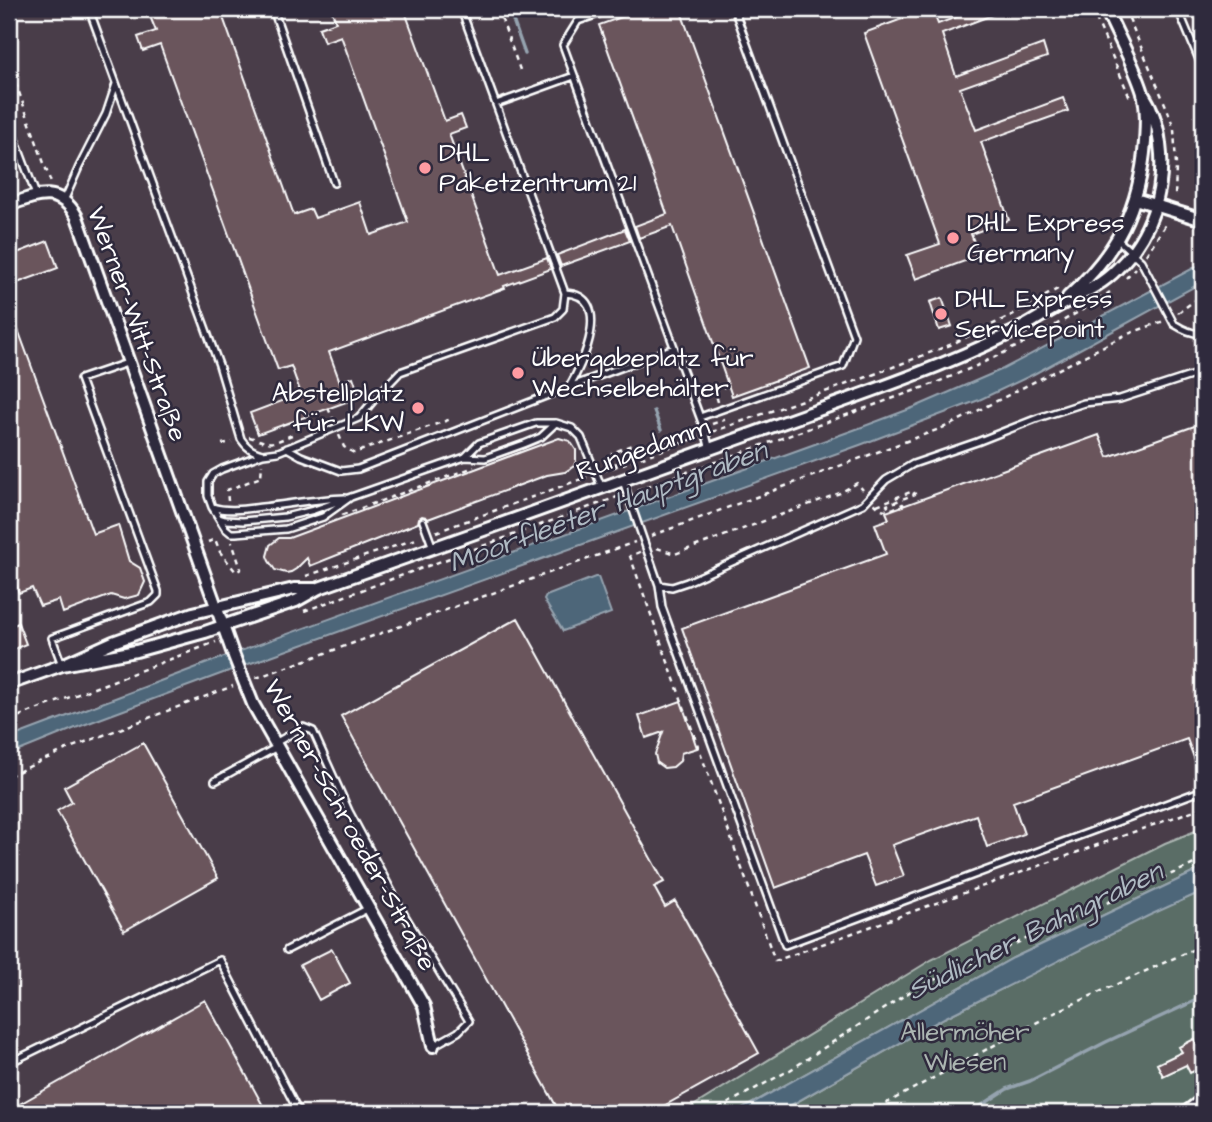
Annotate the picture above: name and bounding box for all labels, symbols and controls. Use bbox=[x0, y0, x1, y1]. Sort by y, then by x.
place label: DHL Paketzentrum 21 bbox=[439, 135, 636, 201]
marker: DHL Paketzentrum 21 bbox=[417, 160, 433, 176]
street label: Werner-Witt-Straße bbox=[78, 202, 196, 446]
place label: DHL Express Germany bbox=[967, 205, 1125, 273]
marker: DHL Express Germany bbox=[945, 230, 961, 246]
place label: DHL Express Servicepoint bbox=[955, 281, 1113, 347]
marker: DHL Express Servicepoint bbox=[933, 306, 949, 322]
place label: Übergabeplatz für Wechselbehälter bbox=[532, 340, 753, 406]
marker: Übergabeplatz für Wechselbehälter bbox=[510, 365, 526, 381]
place label: Abstellplatz für LKW bbox=[272, 375, 405, 441]
marker: Abstellplatz für LKW bbox=[410, 400, 426, 416]
street label: Rungedamm bbox=[571, 408, 716, 492]
water label: Moorfleeter Hauptgraben bbox=[444, 431, 775, 584]
street label: Werner-Schroeder-Straße bbox=[255, 673, 445, 977]
water label: Südlicher Bahngraben bbox=[901, 851, 1171, 1011]
park label: Allermöher Wiesen bbox=[900, 1014, 1030, 1080]

